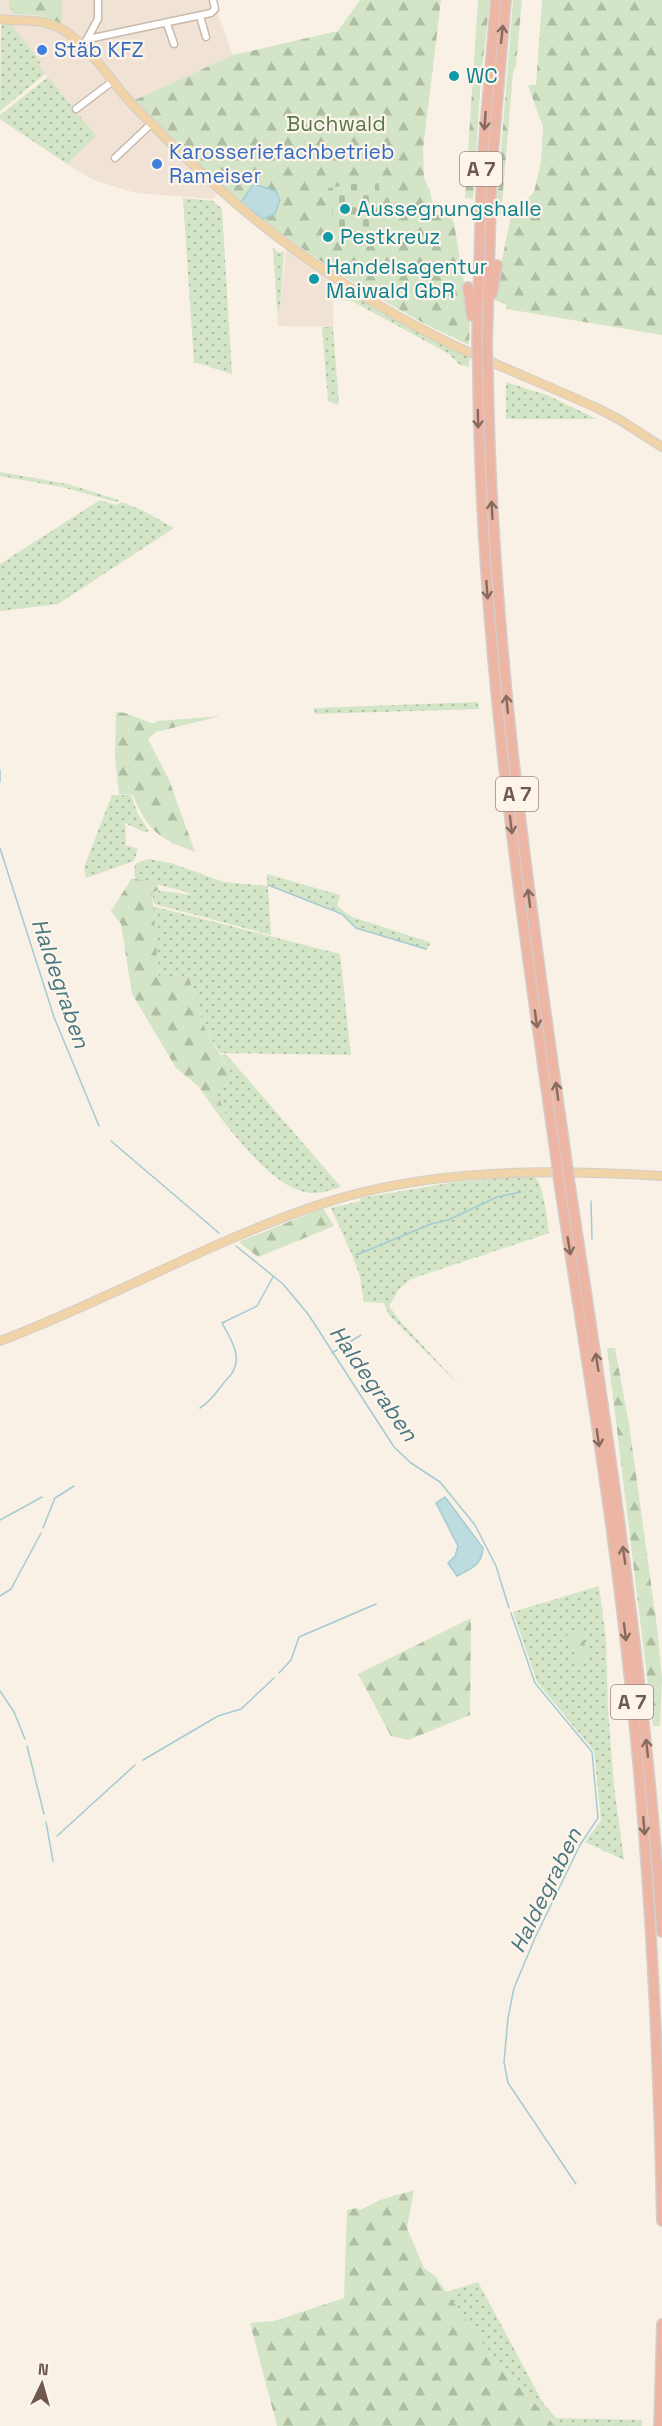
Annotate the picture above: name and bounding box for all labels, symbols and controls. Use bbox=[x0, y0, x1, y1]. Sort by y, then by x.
one-way arrow bbox=[497, 25, 508, 45]
place label: Stäb KFZ bbox=[54, 36, 144, 63]
marker: Stäb KFZ bbox=[35, 43, 49, 57]
place label: WC bbox=[466, 62, 498, 89]
marker: WC bbox=[447, 69, 461, 83]
park label: Buchwald bbox=[286, 110, 386, 137]
one-way arrow bbox=[479, 111, 490, 130]
place label: Karosseriefachbetrieb Rameiser bbox=[169, 138, 395, 189]
road number: A 7 bbox=[460, 152, 502, 186]
marker: Karosseriefachbetrieb Rameiser bbox=[150, 157, 164, 171]
place label: Aussegnungshalle bbox=[357, 195, 542, 222]
marker: Aussegnungshalle bbox=[338, 202, 352, 216]
place label: Pestkreuz bbox=[340, 223, 440, 250]
marker: Pestkreuz bbox=[321, 230, 335, 244]
place label: Handelsagentur Maiwald GbR bbox=[326, 253, 488, 304]
marker: Handelsagentur Maiwald GbR bbox=[307, 272, 321, 286]
one-way arrow bbox=[472, 409, 484, 429]
one-way arrow bbox=[486, 500, 497, 520]
one-way arrow bbox=[482, 579, 493, 599]
one-way arrow bbox=[501, 695, 512, 715]
road number: A 7 bbox=[496, 777, 538, 811]
one-way arrow bbox=[505, 815, 516, 835]
one-way arrow bbox=[524, 888, 535, 908]
water label: Haldegraben bbox=[26, 915, 96, 1052]
one-way arrow bbox=[531, 1008, 542, 1028]
one-way arrow bbox=[551, 1081, 562, 1101]
one-way arrow bbox=[564, 1235, 575, 1255]
water label: Haldegraben bbox=[324, 1320, 424, 1447]
one-way arrow bbox=[592, 1352, 603, 1372]
one-way arrow bbox=[593, 1428, 604, 1448]
one-way arrow bbox=[619, 1545, 630, 1565]
one-way arrow bbox=[619, 1621, 630, 1641]
road number: A 7 bbox=[611, 1685, 653, 1719]
one-way arrow bbox=[641, 1739, 652, 1759]
one-way arrow bbox=[639, 1815, 650, 1835]
water label: Haldegraben bbox=[503, 1823, 587, 1957]
north arrow bbox=[12, 2354, 72, 2414]
text: N bbox=[37, 2359, 50, 2380]

